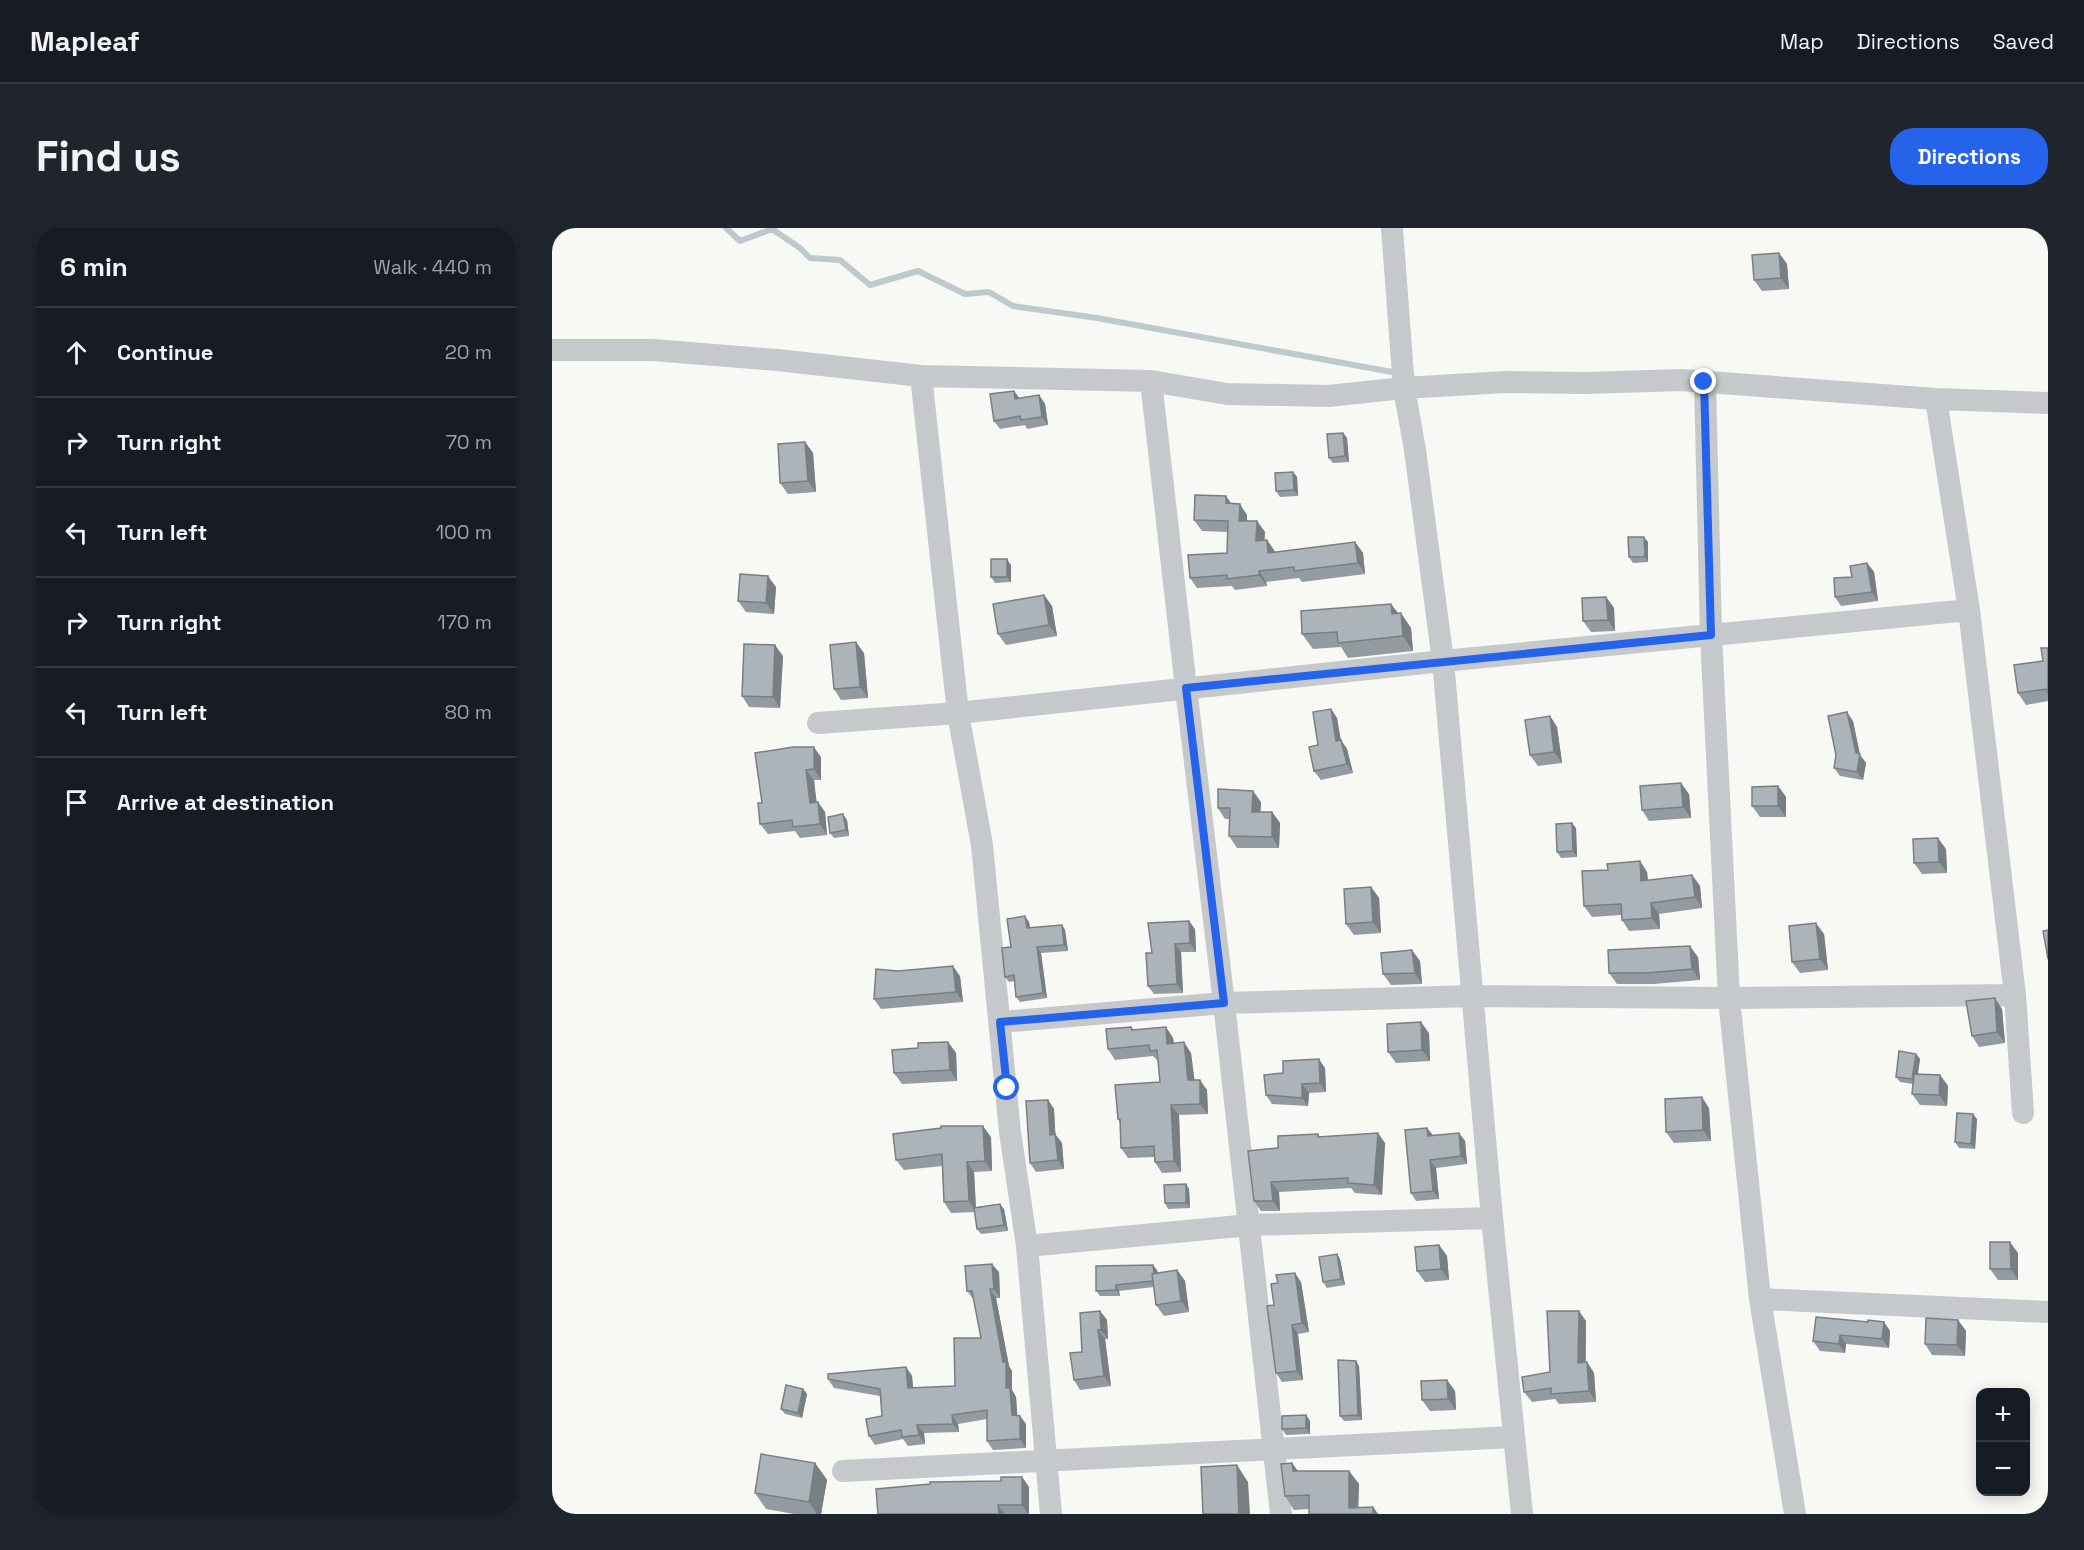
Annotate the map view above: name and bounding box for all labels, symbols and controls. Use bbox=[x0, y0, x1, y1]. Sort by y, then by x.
text: Mapleaf bbox=[30, 23, 140, 59]
text: Map bbox=[1780, 28, 1824, 55]
text: Directions bbox=[1857, 28, 1960, 55]
text: Saved bbox=[1993, 28, 2054, 55]
button: Directions bbox=[1890, 128, 2048, 185]
text: Find us bbox=[36, 130, 181, 183]
text: 6 min bbox=[60, 250, 128, 284]
text: Walk · 440 m bbox=[373, 254, 492, 280]
icon: ahead bbox=[60, 336, 93, 369]
text: Continue bbox=[117, 338, 213, 366]
text: 20 m bbox=[445, 339, 492, 365]
route end bbox=[1690, 368, 1716, 394]
icon: right bbox=[60, 426, 93, 459]
text: Turn right bbox=[117, 428, 222, 456]
text: 70 m bbox=[446, 429, 492, 455]
icon: left bbox=[60, 516, 93, 549]
text: Turn left bbox=[117, 518, 207, 546]
text: 100 m bbox=[436, 519, 492, 545]
icon: right bbox=[60, 606, 93, 639]
text: Turn right bbox=[117, 608, 222, 636]
text: 170 m bbox=[437, 609, 492, 635]
icon: left bbox=[60, 696, 93, 729]
text: Turn left bbox=[117, 698, 207, 726]
text: 80 m bbox=[444, 699, 492, 725]
icon: arrive bbox=[60, 786, 93, 819]
text: Arrive at destination bbox=[117, 788, 334, 816]
route start bbox=[993, 1074, 1019, 1100]
map controls bbox=[1976, 1388, 2030, 1496]
button: + bbox=[1976, 1388, 2030, 1442]
button: − bbox=[1976, 1442, 2030, 1496]

